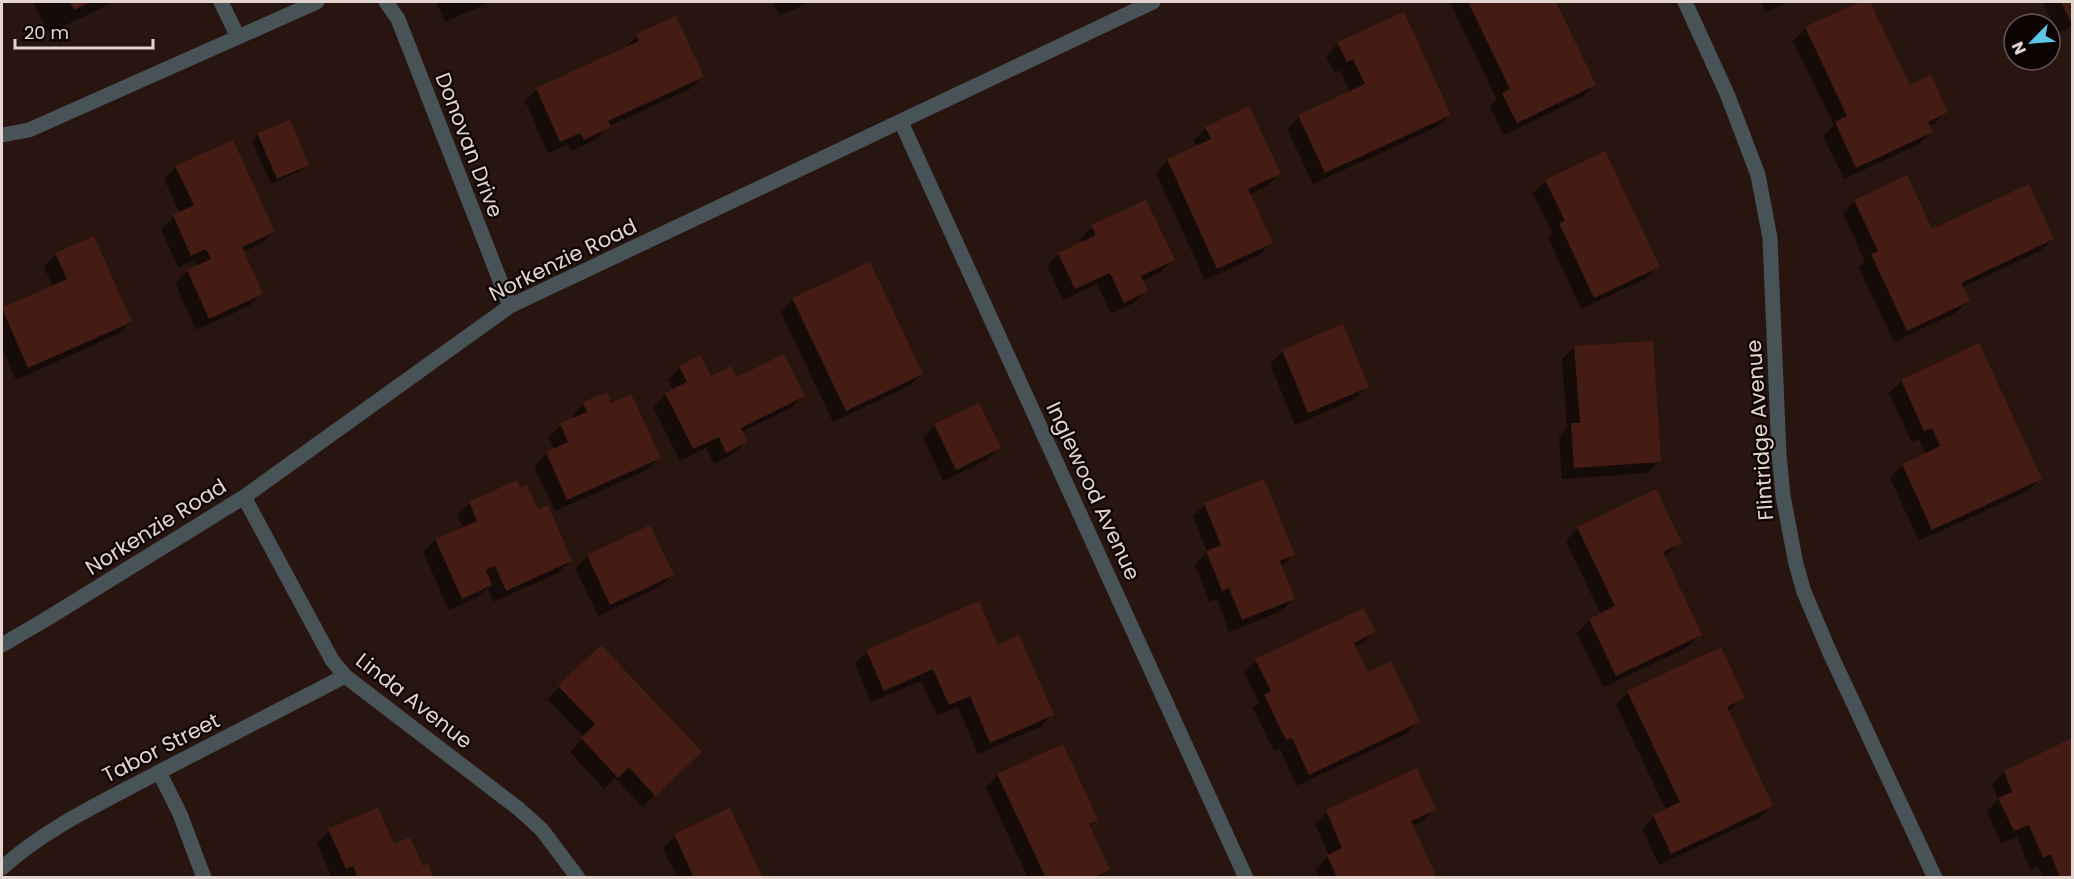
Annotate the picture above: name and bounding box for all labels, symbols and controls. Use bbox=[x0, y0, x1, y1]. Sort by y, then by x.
scale bar bbox=[15, 12, 153, 50]
north arrow bbox=[2002, 12, 2062, 72]
text: 20 m bbox=[24, 20, 69, 45]
text: N bbox=[2006, 38, 2032, 58]
street label: Donovan Drive bbox=[429, 68, 510, 221]
street label: Norkenzie Road bbox=[484, 211, 642, 308]
street label: Flintridge Avenue bbox=[1739, 339, 1780, 521]
street label: Inglewood Avenue bbox=[1039, 397, 1148, 585]
street label: Norkenzie Road bbox=[80, 472, 232, 582]
street label: Linda Avenue bbox=[350, 646, 479, 755]
street label: Tabor Street bbox=[97, 706, 224, 790]

